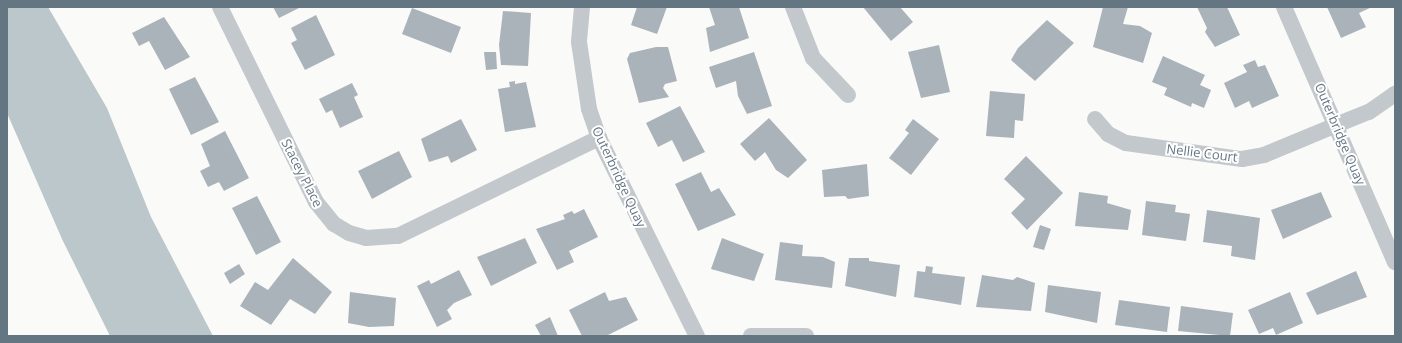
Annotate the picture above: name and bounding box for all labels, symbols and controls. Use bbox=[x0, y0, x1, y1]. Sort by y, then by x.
street label: Outerbridge Quay bbox=[1311, 81, 1369, 187]
street label: Outerbridge Quay bbox=[589, 124, 649, 230]
street label: Stacey Place bbox=[278, 136, 326, 210]
street label: Nellie Court bbox=[1166, 141, 1238, 165]

